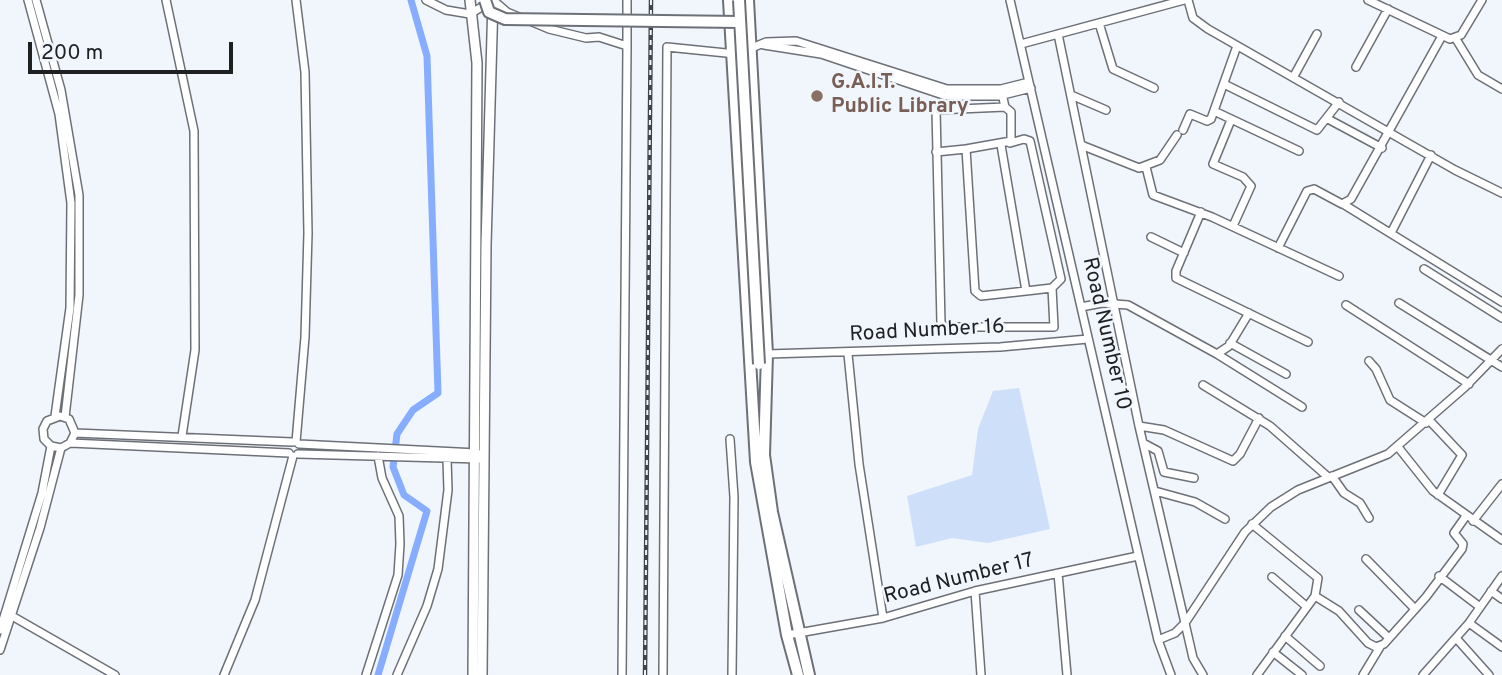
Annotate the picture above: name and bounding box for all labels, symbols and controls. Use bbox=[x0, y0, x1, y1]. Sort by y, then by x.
scale bar bbox=[32, 28, 236, 72]
text: 200 m bbox=[41, 40, 103, 67]
place label: G.A.I.T. Public Library bbox=[831, 71, 969, 121]
marker: G.A.I.T. Public Library bbox=[809, 88, 825, 104]
street label: Road Number 10 bbox=[1075, 255, 1135, 413]
street label: Road Number 16 bbox=[849, 315, 1005, 349]
street label: Road Number 17 bbox=[881, 549, 1037, 611]

